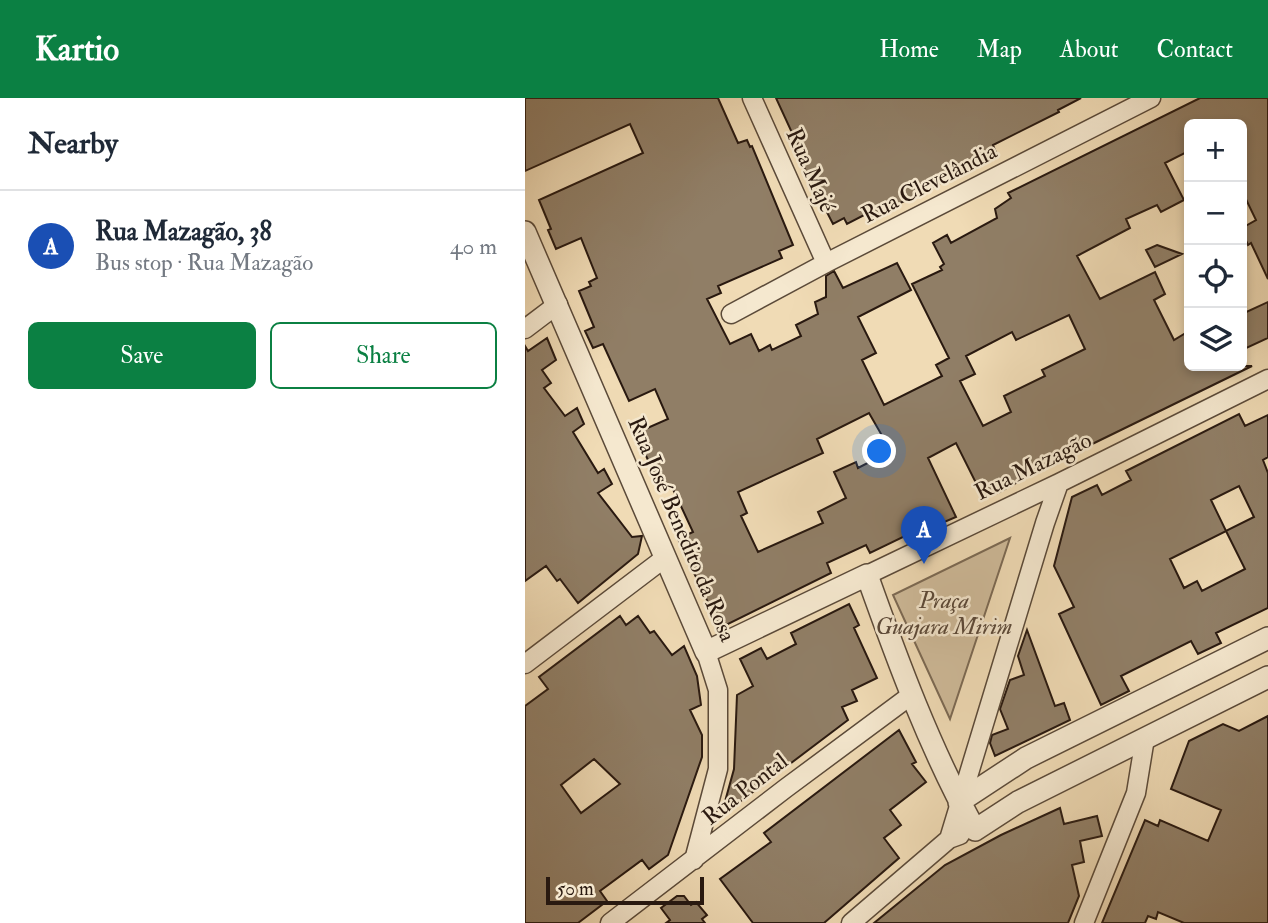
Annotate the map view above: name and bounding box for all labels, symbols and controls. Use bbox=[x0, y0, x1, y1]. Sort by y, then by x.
text: Kartio bbox=[35, 29, 119, 70]
text: Home bbox=[879, 34, 939, 65]
text: Map bbox=[977, 34, 1022, 65]
text: About bbox=[1060, 34, 1119, 65]
text: Contact bbox=[1157, 34, 1233, 65]
map controls bbox=[1184, 119, 1247, 371]
button: + bbox=[1184, 119, 1247, 182]
street label: Rua Majé bbox=[780, 123, 842, 217]
text: Nearby bbox=[28, 125, 118, 162]
street label: Rua Clevelândia bbox=[856, 136, 1002, 230]
button: − bbox=[1184, 182, 1247, 245]
text: Rua Mazagão, 38 bbox=[95, 216, 272, 248]
text: A bbox=[44, 232, 58, 261]
text: 40 m bbox=[450, 232, 497, 261]
button: locate bbox=[1184, 245, 1247, 308]
text: Bus stop · Rua Mazagão bbox=[95, 248, 313, 277]
button: layers bbox=[1184, 308, 1247, 371]
button: Save bbox=[28, 322, 256, 389]
button: Share bbox=[270, 322, 497, 389]
street label: Rua José Benedito da Rosa bbox=[621, 412, 743, 646]
street label: Rua Mazagão bbox=[970, 425, 1096, 507]
your location bbox=[862, 434, 896, 468]
pin: A bbox=[901, 506, 947, 564]
park label: Praça Guajara Mirim bbox=[876, 586, 1012, 641]
street label: Rua Pontal bbox=[696, 746, 794, 831]
scale bar bbox=[546, 874, 703, 906]
text: 50 m bbox=[557, 877, 594, 901]

